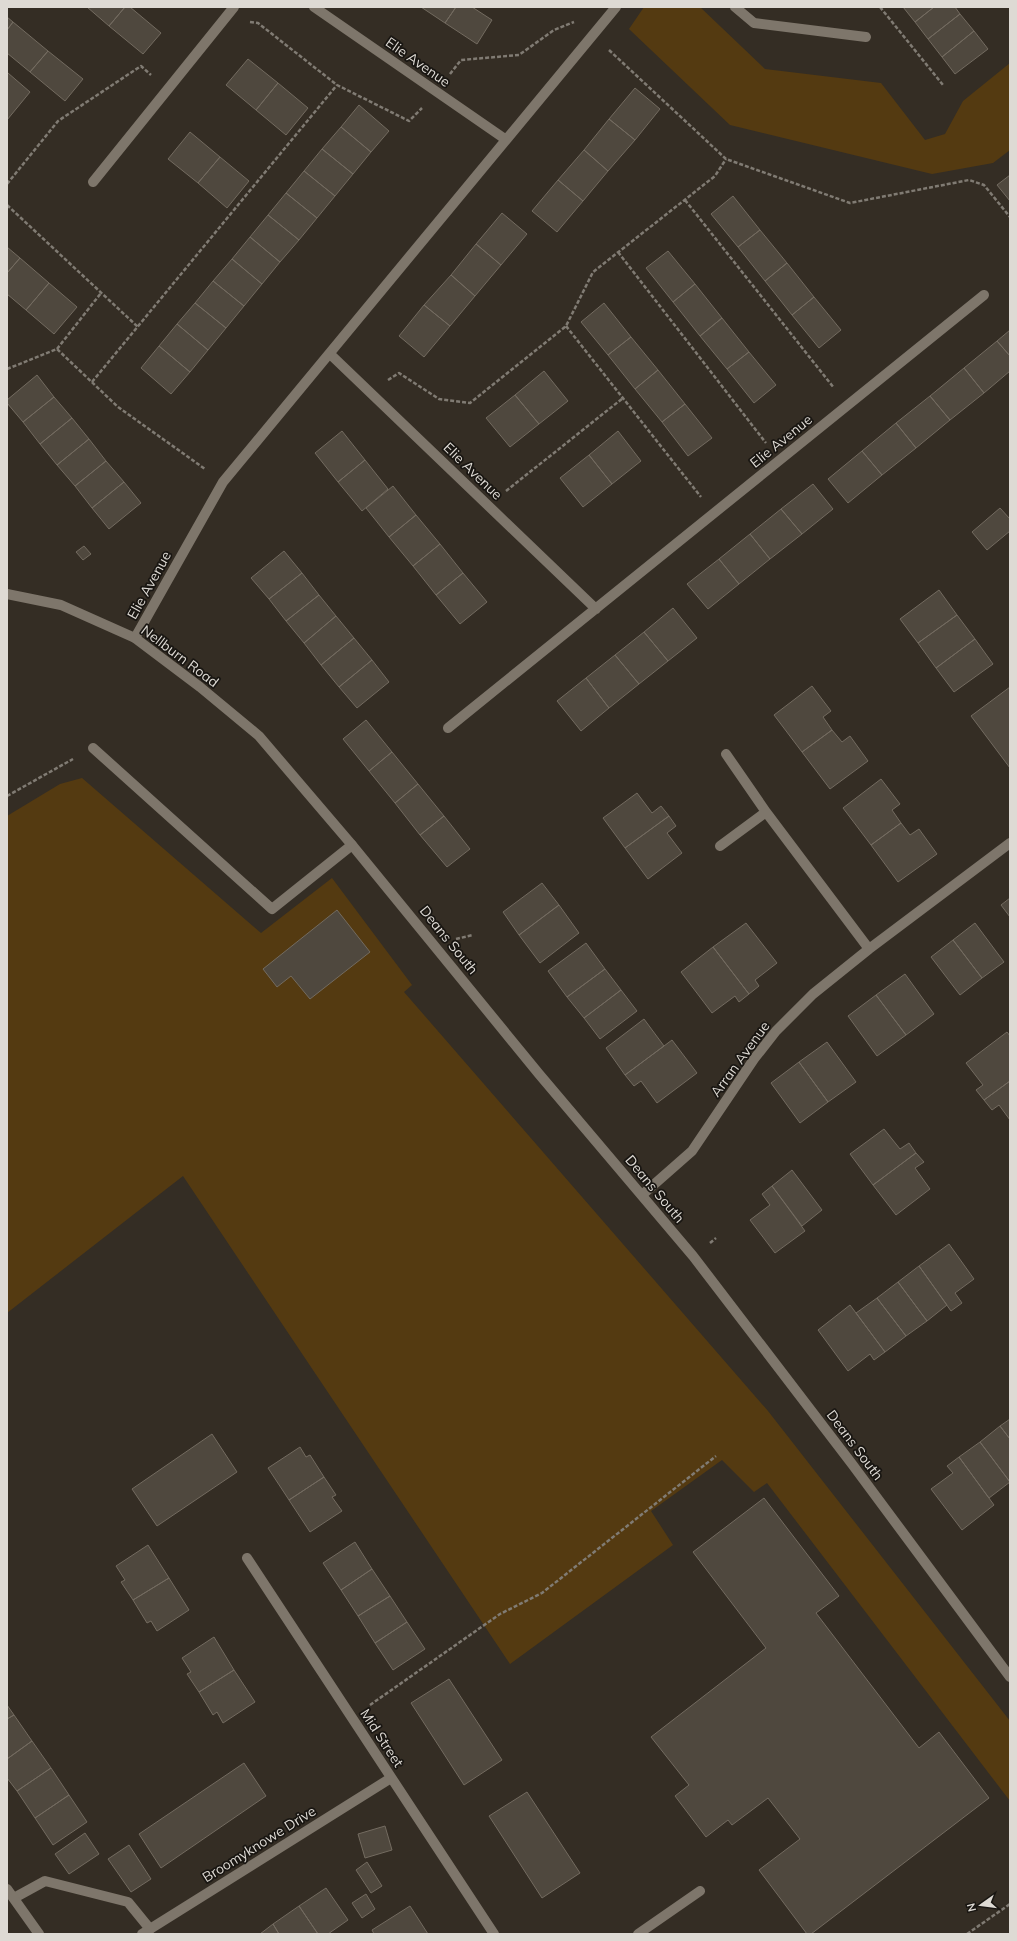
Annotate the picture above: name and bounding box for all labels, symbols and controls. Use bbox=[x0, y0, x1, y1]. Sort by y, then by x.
street label: Elie Avenue bbox=[382, 33, 454, 91]
street label: Elie Avenue bbox=[746, 410, 816, 472]
street label: Elie Avenue bbox=[440, 438, 506, 504]
street label: Elie Avenue bbox=[123, 548, 175, 622]
street label: Nellburn Road bbox=[138, 621, 222, 691]
street label: Deans South bbox=[416, 902, 482, 978]
street label: Arran Avenue bbox=[706, 1018, 774, 1100]
street label: Deans South bbox=[621, 1151, 689, 1227]
street label: Deans South bbox=[823, 1406, 887, 1484]
street label: Mid Street bbox=[356, 1705, 408, 1771]
street label: Broomyknowe Drive bbox=[199, 1802, 319, 1886]
north arrow bbox=[961, 1885, 1001, 1925]
text: N bbox=[963, 1902, 979, 1913]

